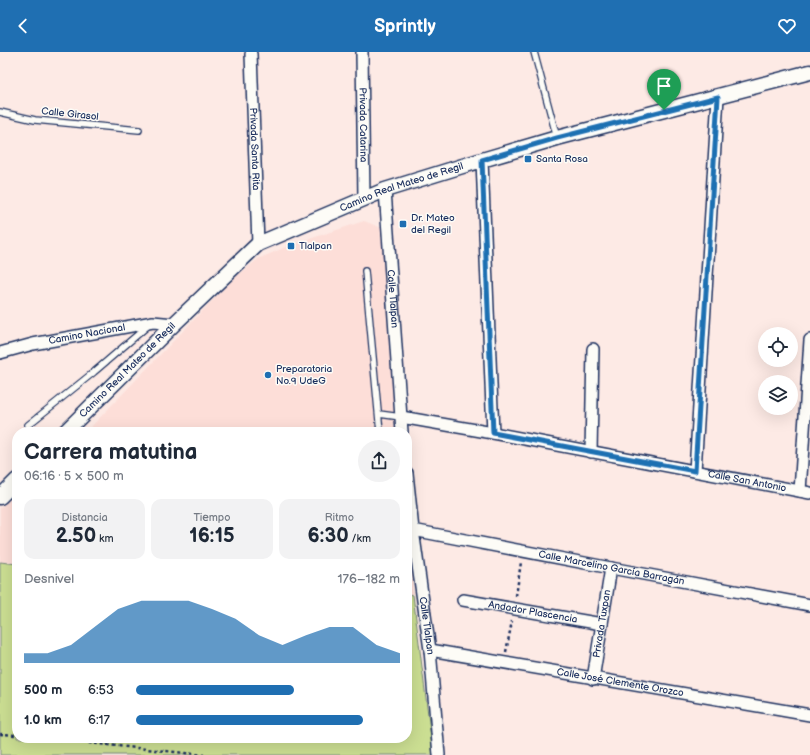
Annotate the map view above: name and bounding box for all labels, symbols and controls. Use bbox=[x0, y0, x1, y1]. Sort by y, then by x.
icon: back bbox=[12, 15, 34, 37]
icon: heart bbox=[776, 15, 798, 37]
text: Sprintly bbox=[374, 16, 436, 37]
pin bbox=[647, 69, 681, 110]
icon: arrive bbox=[653, 75, 675, 97]
street label: Privada Catarina bbox=[356, 87, 370, 163]
street label: Calle Girasol bbox=[41, 105, 99, 123]
street label: Privada Santa Rita bbox=[247, 107, 262, 191]
place label: Santa Rosa bbox=[536, 153, 588, 165]
marker: Santa Rosa bbox=[523, 154, 533, 164]
street label: Camino Real Mateo de Regil bbox=[338, 160, 465, 215]
place label: Dr. Mateo del Regil bbox=[411, 212, 455, 236]
marker: Dr. Mateo del Regil bbox=[398, 219, 408, 229]
place label: Tlalpan bbox=[299, 240, 332, 252]
marker: Tlalpan bbox=[286, 241, 296, 251]
street label: Calle Tlalpan bbox=[385, 269, 401, 329]
street label: Camino Real Mateo de Regil bbox=[77, 320, 178, 420]
street label: Camino Nacional bbox=[48, 321, 126, 347]
map controls bbox=[758, 327, 798, 415]
button: locate bbox=[758, 327, 798, 367]
place label: Preparatoria No.9 UdeG bbox=[276, 363, 333, 387]
marker: Preparatoria No.9 UdeG bbox=[263, 370, 273, 380]
button: layers bbox=[758, 375, 798, 415]
text: Carrera matutina bbox=[24, 439, 197, 466]
button: share bbox=[358, 440, 400, 482]
text: 06:16 · 5 × 500 m bbox=[24, 468, 124, 484]
street label: Calle San Antonio bbox=[707, 468, 788, 494]
text: Distancia bbox=[62, 511, 108, 524]
text: Tiempo bbox=[193, 511, 231, 524]
text: Ritmo bbox=[325, 511, 354, 524]
text: 2.50 bbox=[56, 524, 96, 548]
text: 16:15 bbox=[189, 524, 235, 548]
text: 6:30 bbox=[308, 524, 349, 548]
text: km bbox=[96, 532, 114, 545]
text: /km bbox=[349, 532, 371, 545]
street label: Calle Marcelino García Barragán bbox=[537, 548, 686, 588]
text: Desnivel bbox=[24, 571, 74, 587]
text: 176–182 m bbox=[338, 571, 400, 587]
street label: Privada Tuxpan bbox=[591, 588, 613, 659]
street label: Calle Tlalpan bbox=[417, 596, 436, 656]
street label: Andador Plascencia bbox=[487, 598, 579, 626]
street label: Calle José Clemente Orozco bbox=[556, 666, 685, 699]
text: 500 m bbox=[24, 682, 62, 698]
text: 6:53 bbox=[88, 682, 114, 698]
text: 1.0 km bbox=[24, 712, 62, 728]
text: 6:17 bbox=[88, 712, 110, 728]

